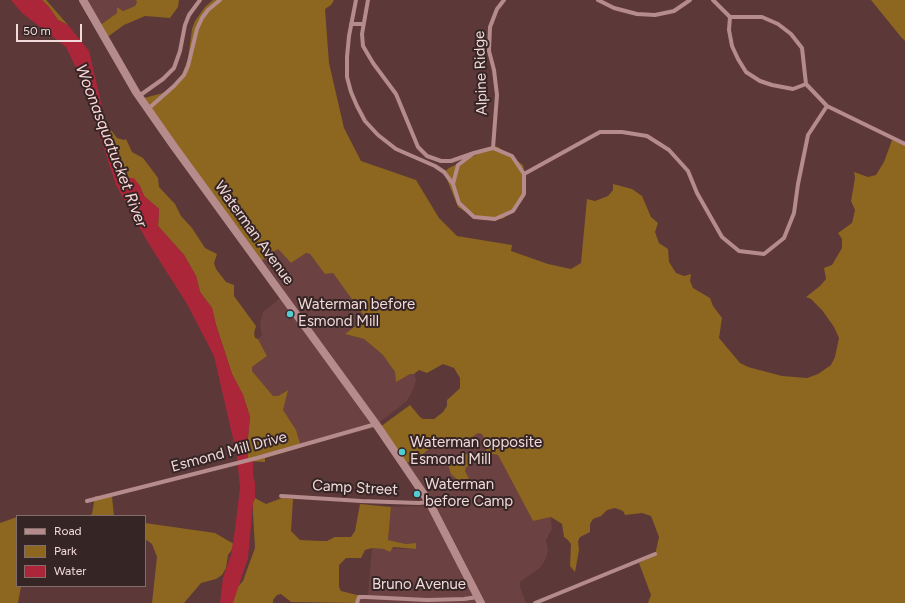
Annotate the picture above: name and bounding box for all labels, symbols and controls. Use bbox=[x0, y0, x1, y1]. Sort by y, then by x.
scale bar bbox=[18, 16, 84, 42]
text: 50 m bbox=[23, 24, 51, 38]
street label: Alpine Ridge bbox=[471, 30, 491, 116]
water label: Woonasquatucket River bbox=[71, 62, 151, 230]
street label: Waterman Avenue bbox=[210, 178, 298, 288]
place label: Waterman before Esmond Mill bbox=[298, 296, 415, 331]
marker: Waterman before Esmond Mill bbox=[285, 309, 295, 319]
street label: Esmond Mill Drive bbox=[169, 428, 289, 476]
place label: Waterman opposite Esmond Mill bbox=[410, 434, 542, 469]
marker: Waterman opposite Esmond Mill bbox=[397, 447, 407, 457]
place label: Waterman before Camp bbox=[425, 476, 513, 511]
street label: Camp Street bbox=[312, 477, 398, 499]
marker: Waterman before Camp bbox=[412, 489, 422, 499]
legend bbox=[16, 515, 146, 587]
text: Road bbox=[54, 524, 82, 538]
text: Park bbox=[54, 544, 77, 558]
text: Water bbox=[54, 564, 86, 578]
street label: Bruno Avenue bbox=[372, 576, 466, 594]

